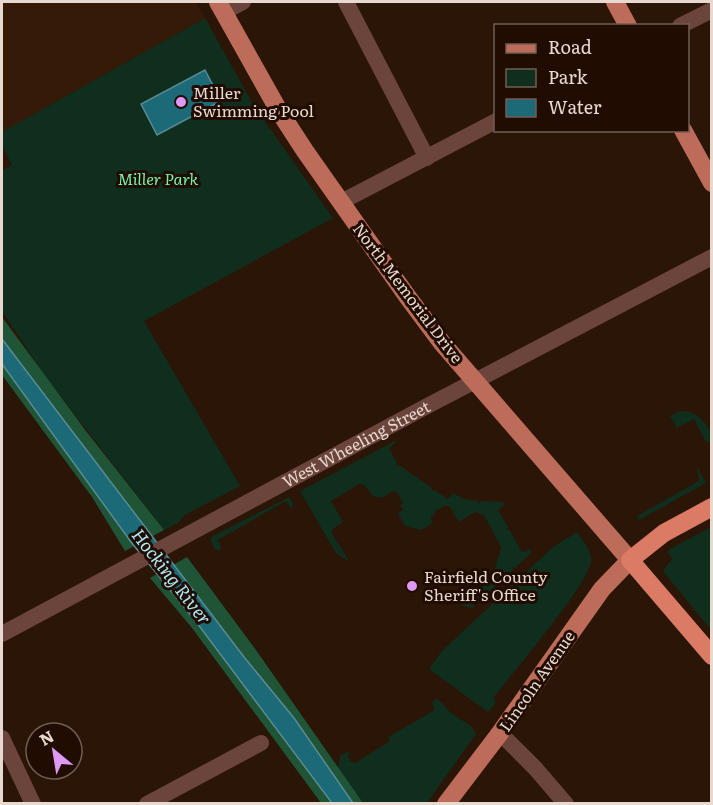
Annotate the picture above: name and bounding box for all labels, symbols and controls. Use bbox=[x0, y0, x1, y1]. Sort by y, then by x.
legend bbox=[494, 24, 689, 132]
text: Road bbox=[548, 33, 592, 60]
text: Park bbox=[548, 63, 589, 90]
place label: Miller Swimming Pool bbox=[193, 80, 314, 122]
text: Water bbox=[548, 93, 602, 120]
marker: Miller Swimming Pool bbox=[174, 95, 188, 109]
park label: Miller Park bbox=[118, 166, 198, 190]
street label: North Memorial Drive bbox=[348, 217, 470, 368]
street label: West Wheeling Street bbox=[278, 393, 434, 493]
water label: Hocking River bbox=[126, 522, 218, 630]
place label: Fairfield County Sheriff's Office bbox=[424, 564, 548, 606]
marker: Fairfield County Sheriff's Office bbox=[405, 579, 419, 593]
street label: Lincoln Avenue bbox=[492, 625, 580, 736]
north arrow bbox=[24, 721, 84, 781]
text: N bbox=[34, 723, 58, 751]

